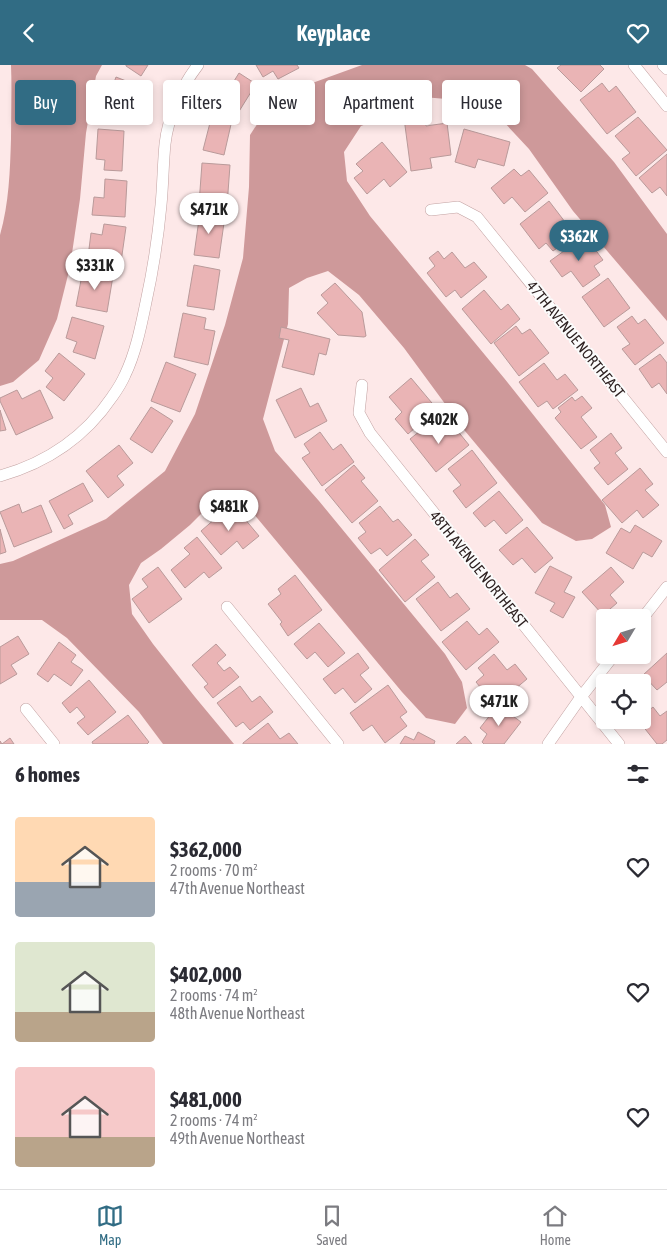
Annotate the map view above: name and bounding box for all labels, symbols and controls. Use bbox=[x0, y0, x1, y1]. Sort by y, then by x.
icon: back bbox=[15, 19, 43, 47]
icon: heart bbox=[624, 19, 652, 47]
text: Keyplace bbox=[297, 20, 370, 46]
chip: Buy bbox=[15, 80, 76, 125]
chip: Rent bbox=[86, 80, 153, 125]
chip: Filters bbox=[163, 80, 240, 125]
chip: New bbox=[250, 80, 315, 125]
chip: Apartment bbox=[325, 80, 432, 125]
chip: House bbox=[442, 80, 520, 125]
pin: $471K bbox=[174, 193, 244, 235]
text: $471K bbox=[190, 200, 228, 218]
pin: $362K bbox=[544, 219, 614, 262]
text: $362K bbox=[560, 227, 598, 245]
pin: $331K bbox=[60, 249, 130, 291]
text: $331K bbox=[76, 256, 114, 274]
street label: 47TH AVENUE NORTHEAST bbox=[524, 277, 629, 401]
pin: $402K bbox=[404, 403, 474, 445]
text: $402K bbox=[420, 410, 458, 428]
pin: $481K bbox=[194, 489, 264, 532]
text: $481K bbox=[210, 497, 248, 515]
street label: 48TH AVENUE NORTHEAST bbox=[427, 507, 532, 631]
north arrow bbox=[596, 609, 651, 664]
map controls bbox=[596, 609, 651, 729]
button: locate bbox=[596, 674, 651, 729]
pin: $471K bbox=[464, 685, 534, 727]
text: $471K bbox=[480, 692, 518, 710]
icon: filters bbox=[624, 760, 652, 788]
text: 6 homes bbox=[15, 762, 80, 786]
icon: home bbox=[55, 837, 115, 897]
text: $362,000 bbox=[170, 837, 242, 861]
icon: heart bbox=[624, 853, 652, 881]
text: 2 rooms · 70 m² bbox=[170, 861, 258, 879]
text: 47th Avenue Northeast bbox=[170, 879, 305, 897]
icon: home bbox=[55, 962, 115, 1022]
text: $402,000 bbox=[170, 962, 242, 986]
icon: heart bbox=[624, 978, 652, 1006]
text: 2 rooms · 74 m² bbox=[170, 986, 258, 1004]
text: 48th Avenue Northeast bbox=[170, 1004, 305, 1022]
icon: home bbox=[55, 1087, 115, 1147]
text: $481,000 bbox=[170, 1087, 242, 1111]
icon: heart bbox=[624, 1103, 652, 1131]
text: 2 rooms · 74 m² bbox=[170, 1111, 258, 1129]
text: 49th Avenue Northeast bbox=[170, 1129, 305, 1147]
tab: Map bbox=[96, 1202, 124, 1248]
tab: Saved bbox=[316, 1202, 347, 1248]
tab: Home bbox=[540, 1202, 571, 1248]

